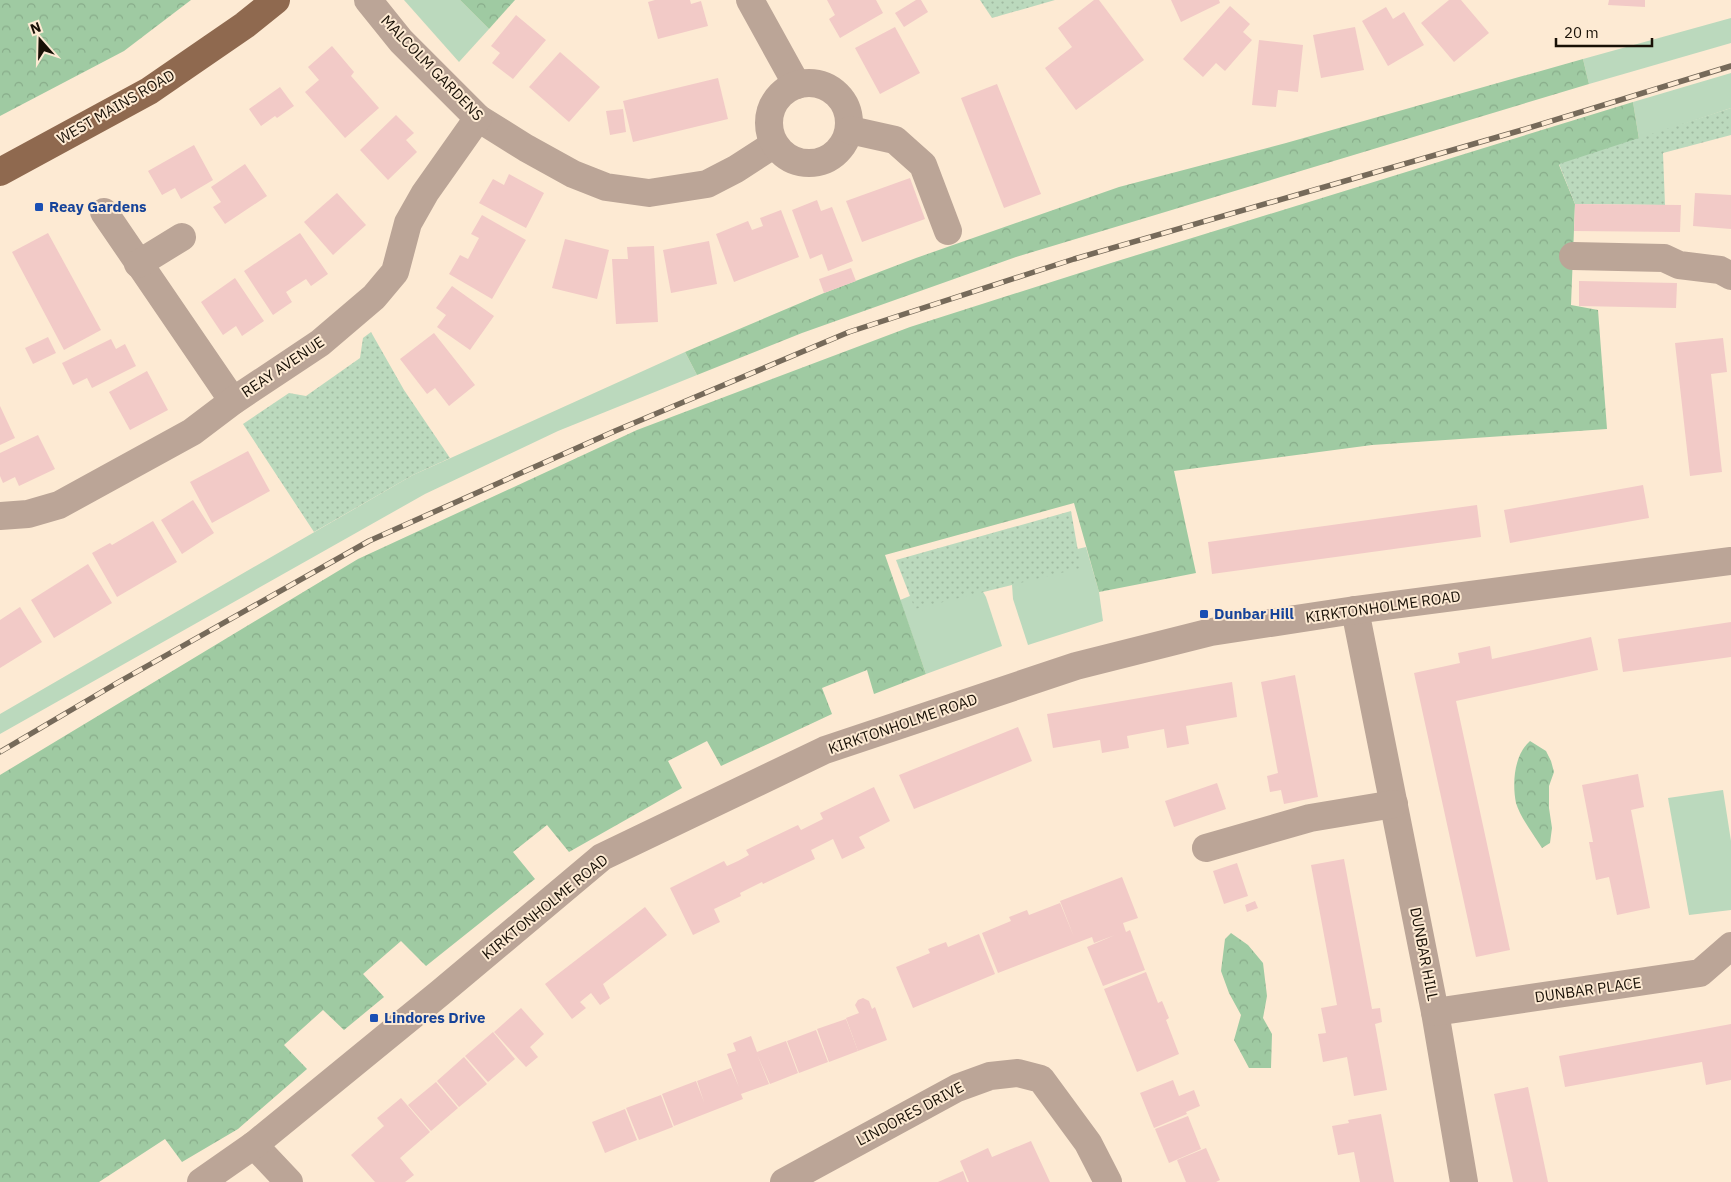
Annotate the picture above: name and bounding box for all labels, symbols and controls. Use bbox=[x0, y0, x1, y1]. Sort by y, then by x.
street label: MALCOLM GARDENS bbox=[377, 11, 488, 124]
north arrow bbox=[15, 15, 65, 65]
scale bar bbox=[1556, 15, 1652, 47]
text: N bbox=[28, 18, 43, 38]
text: 20 m bbox=[1564, 23, 1599, 42]
street label: WEST MAINS ROAD bbox=[53, 65, 178, 148]
place label: Reay Gardens bbox=[49, 197, 147, 216]
marker: Reay Gardens bbox=[33, 201, 45, 213]
street label: REAY AVENUE bbox=[238, 332, 328, 401]
street label: KIRKTONHOLME ROAD bbox=[1304, 586, 1462, 627]
place label: Dunbar Hill bbox=[1214, 604, 1294, 623]
marker: Dunbar Hill bbox=[1198, 608, 1210, 620]
street label: KIRKTONHOLME ROAD bbox=[826, 689, 980, 758]
street label: KIRKTONHOLME ROAD bbox=[478, 850, 611, 963]
street label: DUNBAR HILL bbox=[1406, 906, 1443, 1003]
street label: DUNBAR PLACE bbox=[1533, 973, 1643, 1006]
place label: Lindores Drive bbox=[384, 1008, 485, 1027]
marker: Lindores Drive bbox=[368, 1012, 380, 1024]
street label: LINDORES DRIVE bbox=[853, 1077, 967, 1150]

